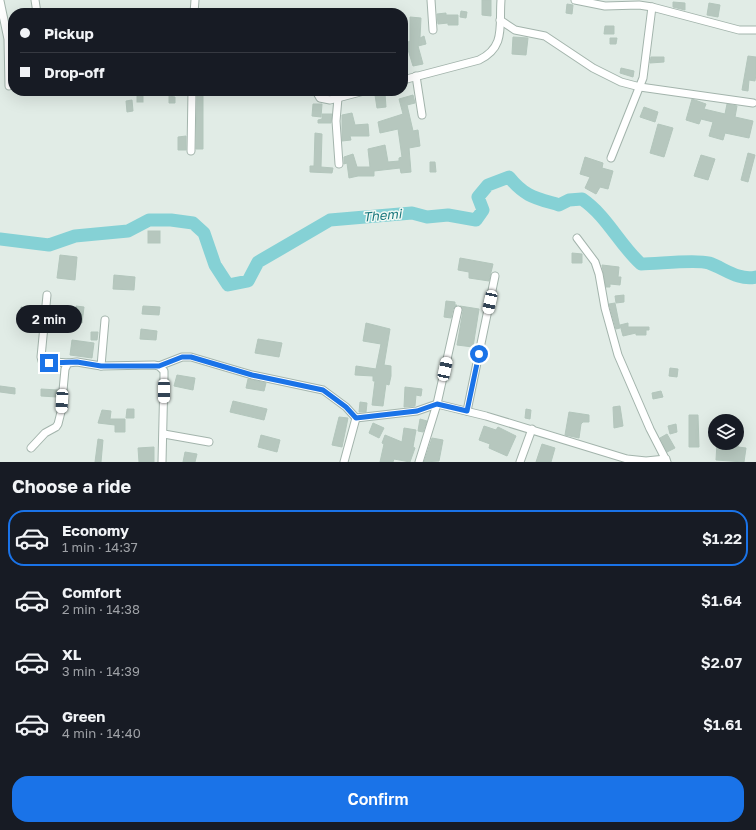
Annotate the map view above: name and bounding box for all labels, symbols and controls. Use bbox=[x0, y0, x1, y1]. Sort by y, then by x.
text: Pickup bbox=[44, 24, 94, 42]
text: Drop-off bbox=[44, 63, 104, 81]
water label: Themi bbox=[362, 205, 403, 225]
car bbox=[482, 289, 498, 315]
callout: 2 min bbox=[16, 305, 82, 333]
text: 2 min bbox=[32, 311, 66, 327]
route start bbox=[470, 345, 488, 363]
route end bbox=[40, 354, 58, 372]
car bbox=[437, 356, 453, 382]
car bbox=[158, 379, 170, 403]
car bbox=[55, 389, 69, 413]
map controls bbox=[708, 414, 744, 450]
button: layers bbox=[708, 414, 744, 450]
text: Choose a ride bbox=[12, 475, 131, 497]
icon: car bbox=[14, 520, 50, 556]
text: Economy bbox=[62, 521, 129, 539]
text: $1.22 bbox=[702, 529, 742, 547]
text: 1 min · 14:37 bbox=[62, 539, 138, 555]
icon: car bbox=[14, 582, 50, 618]
text: Comfort bbox=[62, 583, 121, 601]
text: $1.64 bbox=[701, 591, 742, 609]
text: 2 min · 14:38 bbox=[62, 601, 140, 617]
icon: car bbox=[14, 644, 50, 680]
text: XL bbox=[62, 645, 81, 663]
text: $2.07 bbox=[701, 653, 742, 671]
text: 3 min · 14:39 bbox=[62, 663, 140, 679]
icon: car bbox=[14, 706, 50, 742]
text: Green bbox=[62, 707, 105, 725]
text: $1.61 bbox=[703, 715, 742, 733]
text: 4 min · 14:40 bbox=[62, 725, 141, 741]
button: Confirm bbox=[12, 776, 744, 822]

